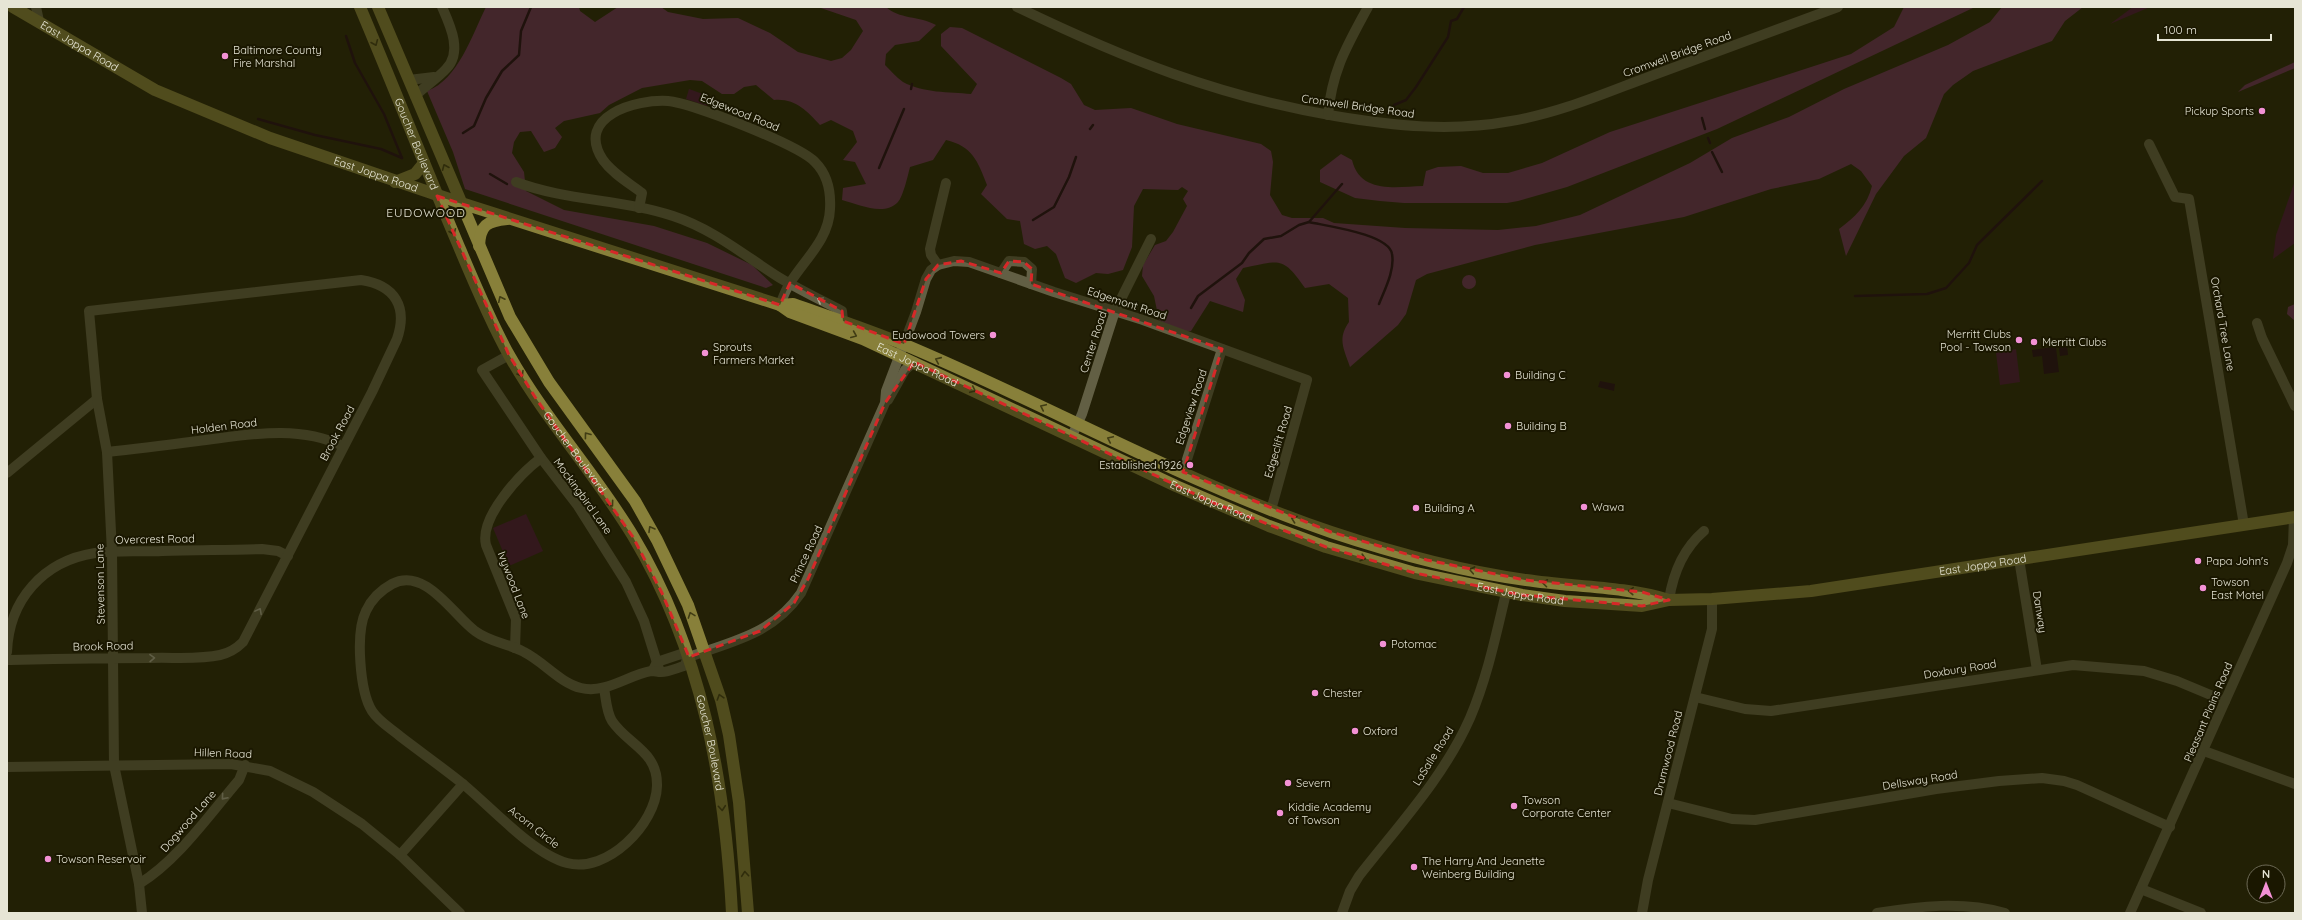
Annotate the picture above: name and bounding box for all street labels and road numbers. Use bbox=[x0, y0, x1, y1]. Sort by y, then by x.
street label: East Joppa Road bbox=[38, 18, 121, 74]
street label: Cromwell Bridge Road bbox=[1621, 28, 1733, 80]
street label: Edgewood Road bbox=[698, 90, 782, 134]
street label: Cromwell Bridge Road bbox=[1301, 91, 1415, 121]
street label: Goucher Boulevard bbox=[391, 96, 441, 192]
street label: East Joppa Road bbox=[332, 153, 420, 195]
street label: Orchard Tree Lane bbox=[2208, 276, 2238, 372]
street label: Edgemont Road bbox=[1085, 284, 1169, 322]
street label: Center Road bbox=[1076, 309, 1110, 375]
street label: East Joppa Road bbox=[874, 339, 960, 390]
street label: Edgeview Road bbox=[1172, 367, 1210, 447]
street label: Brook Road bbox=[317, 403, 357, 463]
street label: Edgeclift Road bbox=[1261, 404, 1295, 480]
street label: Goucher Boulevard bbox=[540, 408, 609, 496]
street label: Holden Road bbox=[190, 415, 258, 437]
street label: Mockingbird Lane bbox=[551, 455, 615, 537]
street label: East Joppa Road bbox=[1168, 477, 1254, 525]
street label: Prince Road bbox=[787, 523, 825, 585]
street label: Overcrest Road bbox=[115, 531, 195, 547]
street label: Stevenson Lane bbox=[92, 544, 108, 624]
street label: Ivywood Lane bbox=[495, 549, 533, 621]
street label: East Joppa Road bbox=[1938, 551, 2027, 578]
street label: East Joppa Road bbox=[1476, 579, 1565, 608]
street label: Danway bbox=[2030, 590, 2050, 634]
street label: Brook Road bbox=[73, 638, 133, 654]
street label: Doxbury Road bbox=[1923, 656, 1997, 682]
street label: Pleasant Plains Road bbox=[2181, 660, 2235, 764]
street label: Goucher Boulevard bbox=[693, 693, 727, 792]
street label: Drumwood Road bbox=[1651, 709, 1685, 797]
street label: LaSalle Road bbox=[1409, 724, 1457, 788]
street label: Hillen Road bbox=[194, 745, 252, 761]
street label: Dellsway Road bbox=[1881, 767, 1959, 793]
street label: Dogwood Lane bbox=[157, 787, 219, 855]
street label: Acorn Circle bbox=[506, 803, 562, 851]

